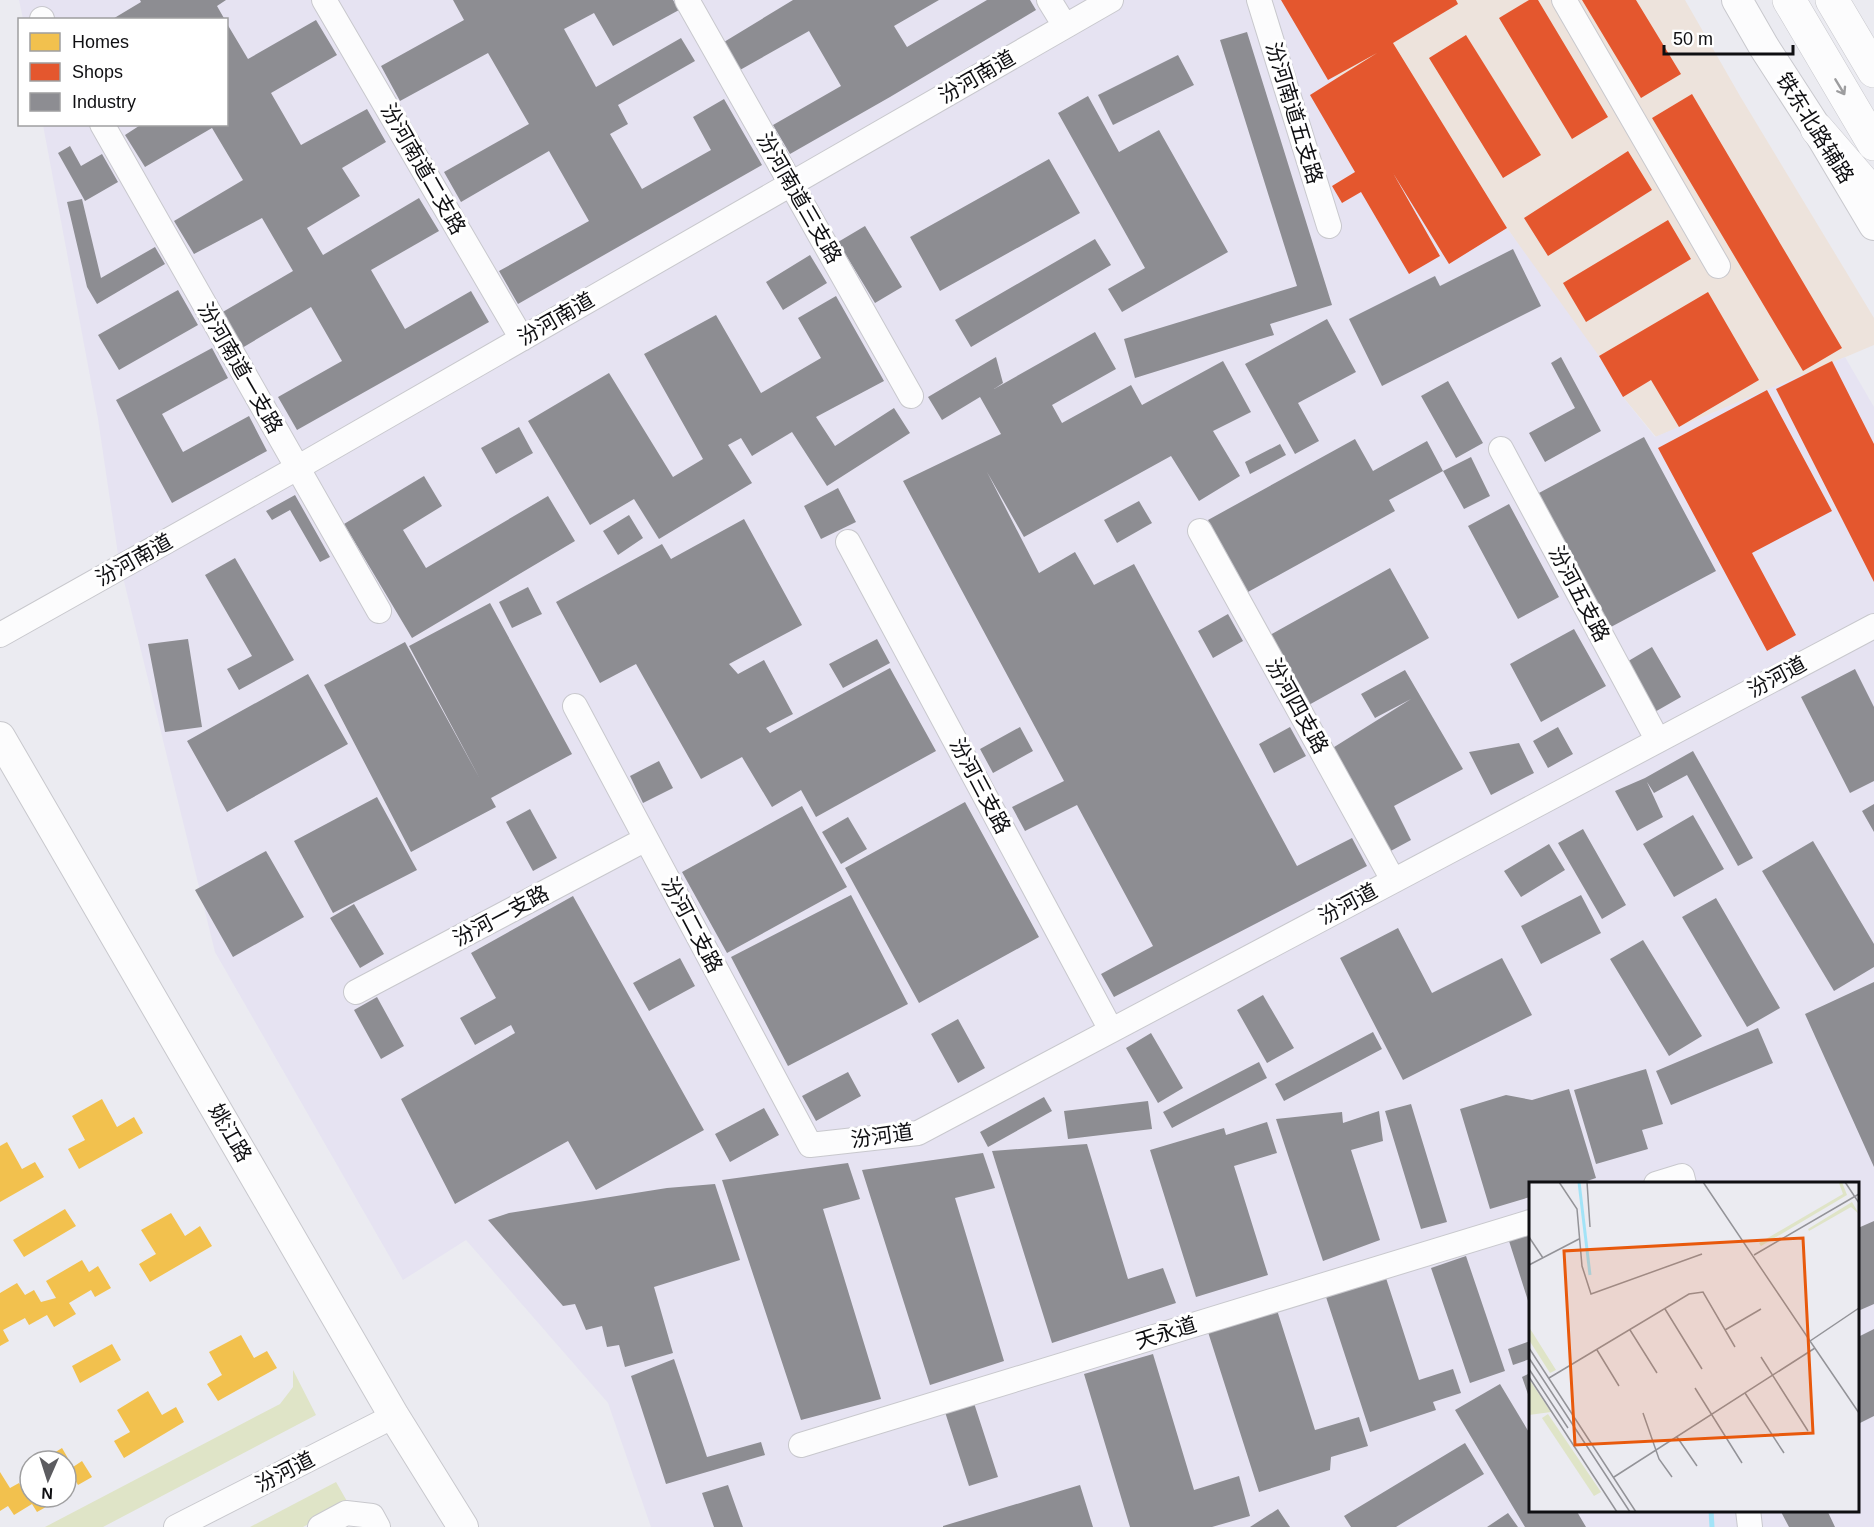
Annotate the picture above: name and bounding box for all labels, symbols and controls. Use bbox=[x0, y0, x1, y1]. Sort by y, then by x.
legend bbox=[18, 18, 228, 126]
scale bar bbox=[1664, 18, 1793, 56]
text: 50 m bbox=[1673, 29, 1713, 49]
text: Homes bbox=[72, 32, 129, 52]
street label: 汾河南道五支路 bbox=[1262, 39, 1327, 187]
street label: 汾河南道 bbox=[935, 46, 1019, 108]
text: Shops bbox=[72, 62, 123, 82]
street label: 铁东北路辅路 bbox=[1772, 68, 1859, 187]
one-way arrow bbox=[1834, 78, 1846, 95]
text: Industry bbox=[72, 92, 136, 112]
street label: 汾河南道二支路 bbox=[377, 99, 470, 238]
street label: 汾河南道三支路 bbox=[753, 128, 846, 267]
street label: 汾河南道 bbox=[514, 288, 598, 350]
street label: 汾河南道一支路 bbox=[194, 298, 287, 437]
street label: 汾河南道 bbox=[91, 529, 176, 590]
street label: 汾河五支路 bbox=[1545, 542, 1614, 646]
street label: 汾河道 bbox=[1744, 652, 1810, 702]
street label: 汾河四支路 bbox=[1262, 654, 1333, 757]
street label: 汾河三支路 bbox=[946, 734, 1015, 838]
street label: 汾河二支路 bbox=[658, 873, 727, 977]
street label: 汾河道 bbox=[1315, 879, 1381, 929]
street label: 汾河一支路 bbox=[449, 881, 553, 950]
street label: 姚江路 bbox=[205, 1100, 256, 1166]
street label: 汾河道 bbox=[849, 1120, 915, 1151]
inset map bbox=[1529, 1182, 1859, 1512]
street label: 天永道 bbox=[1132, 1312, 1199, 1353]
street label: 汾河道 bbox=[251, 1447, 318, 1496]
north arrow bbox=[18, 1449, 78, 1509]
text: N bbox=[41, 1485, 53, 1502]

